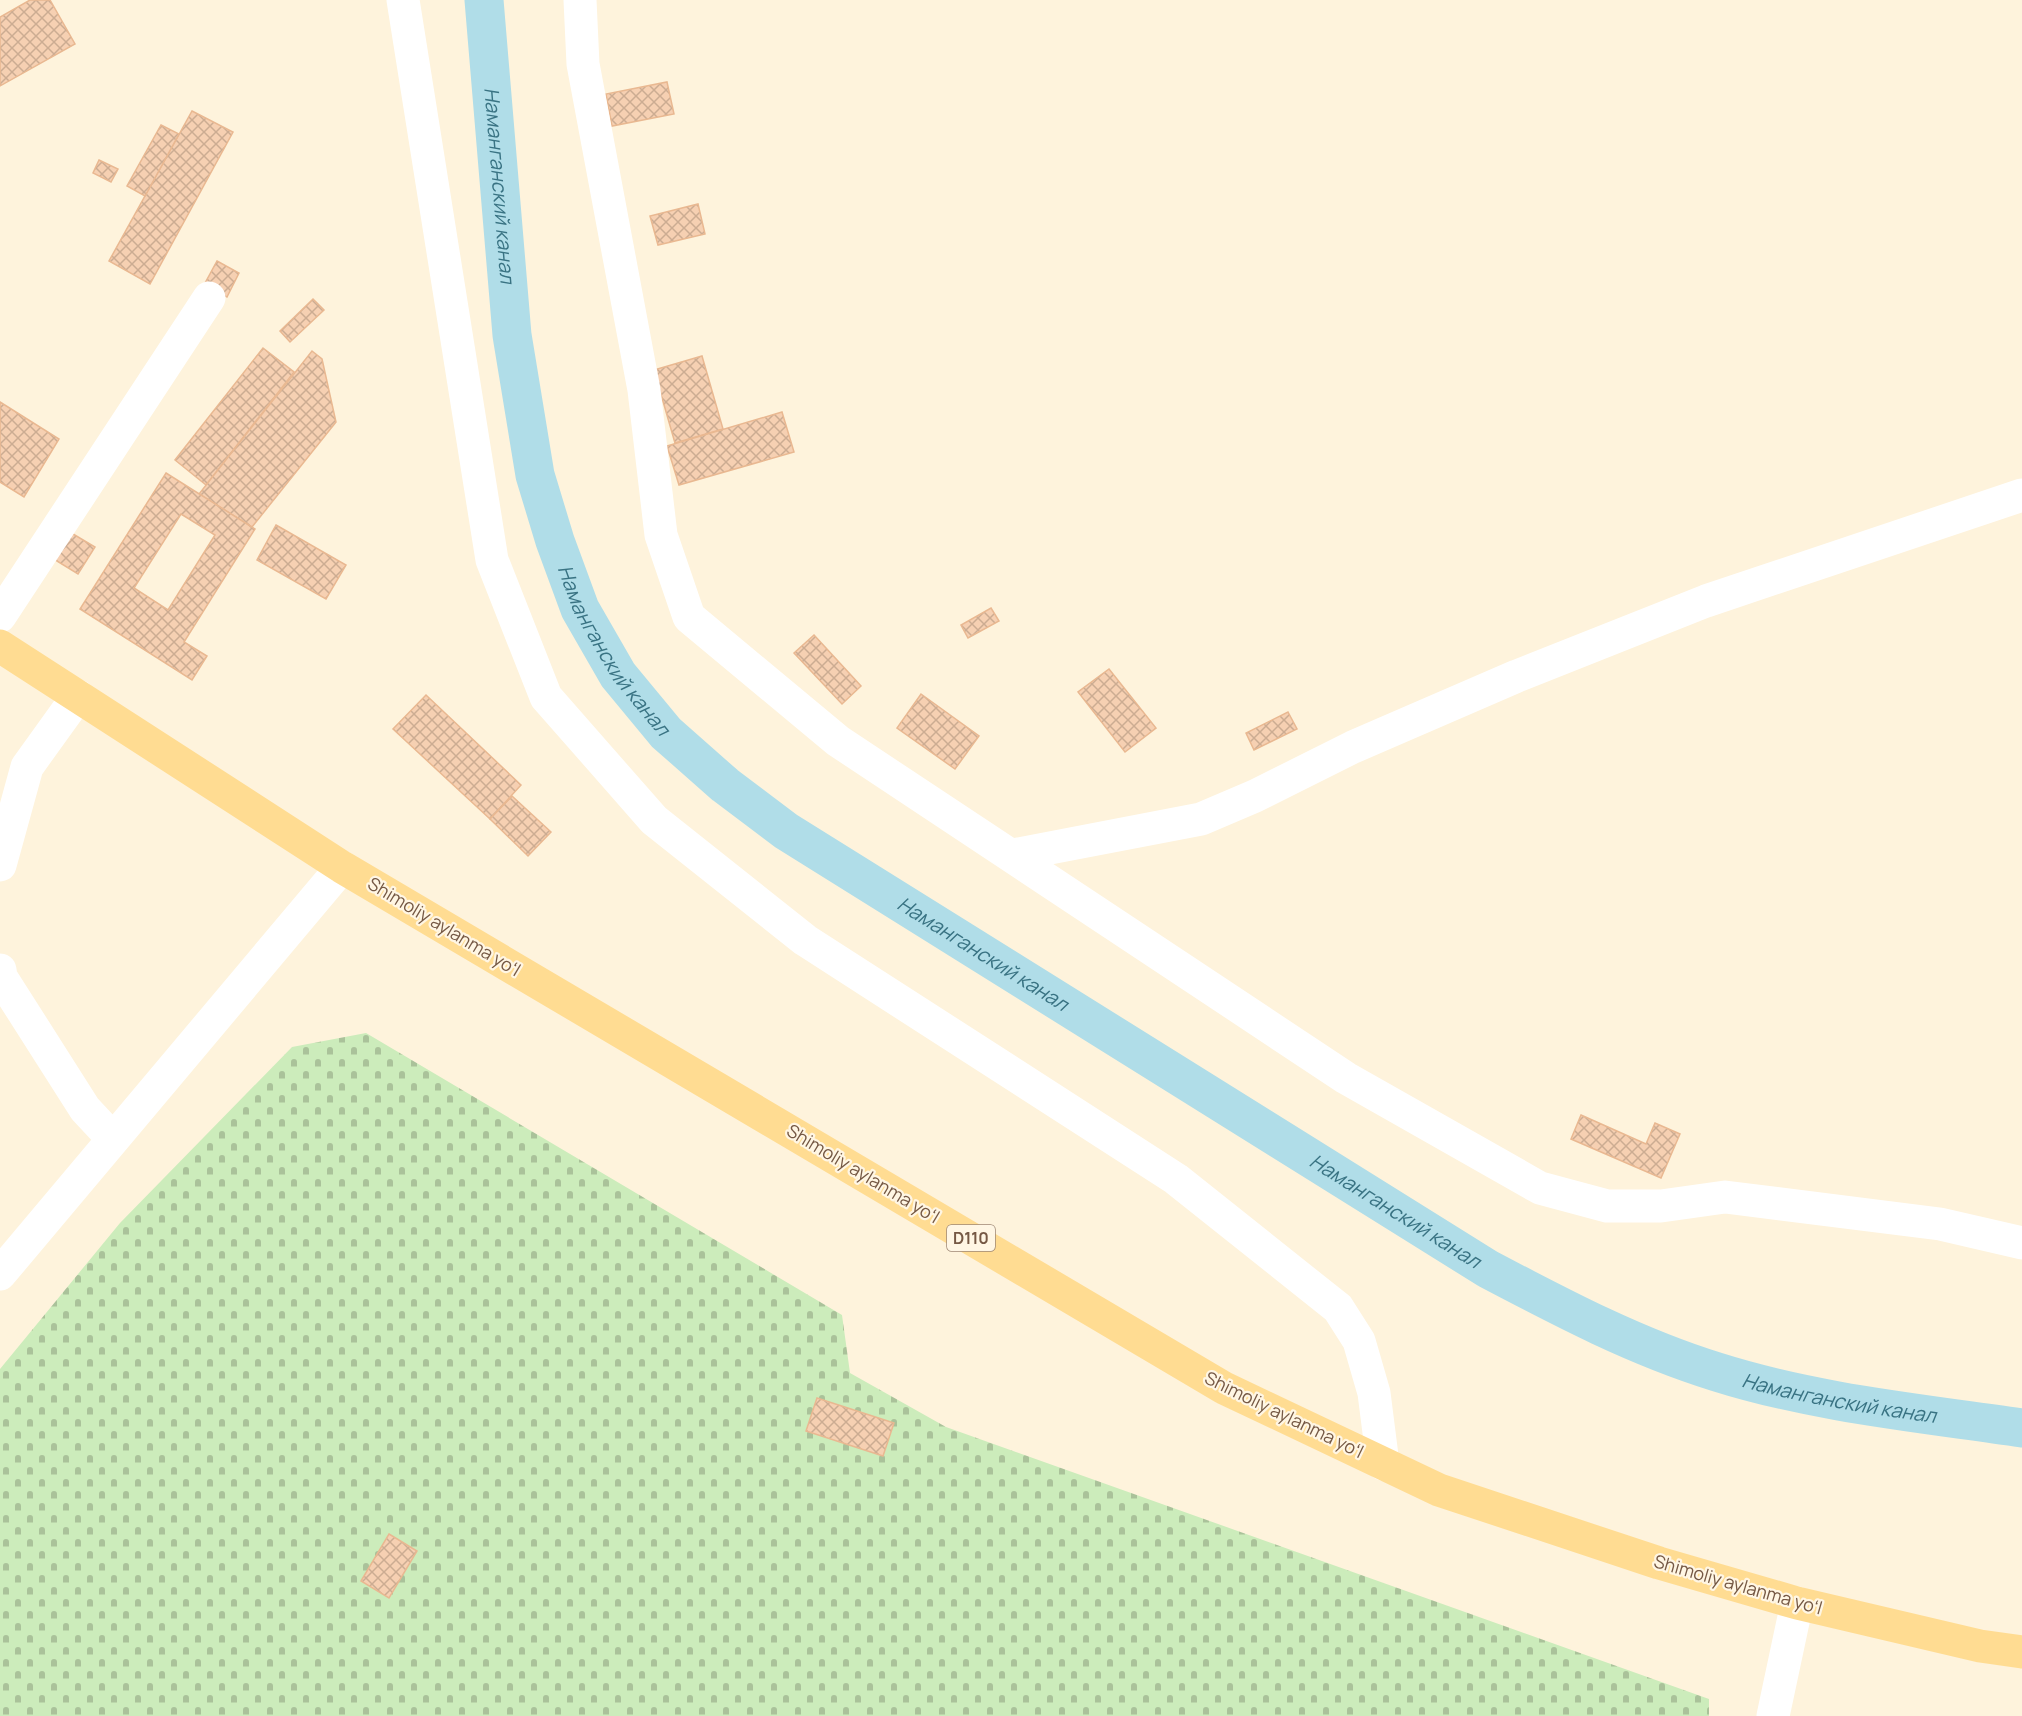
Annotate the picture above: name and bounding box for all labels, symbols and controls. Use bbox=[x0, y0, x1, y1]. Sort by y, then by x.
water label: Наманганский канал bbox=[478, 86, 522, 286]
water label: Наманганский канал bbox=[552, 561, 677, 742]
street label: Shimoliy aylanma yoʻl bbox=[364, 871, 525, 981]
water label: Наманганский канал bbox=[893, 890, 1075, 1018]
street label: Shimoliy aylanma yoʻl bbox=[783, 1118, 944, 1228]
water label: Наманганский канал bbox=[1305, 1147, 1487, 1275]
road number: D110 bbox=[947, 1225, 995, 1251]
street label: Shimoliy aylanma yoʻl bbox=[1201, 1365, 1368, 1463]
water label: Наманганский канал bbox=[1739, 1366, 1939, 1429]
street label: Shimoliy aylanma yoʻl bbox=[1651, 1549, 1825, 1620]

